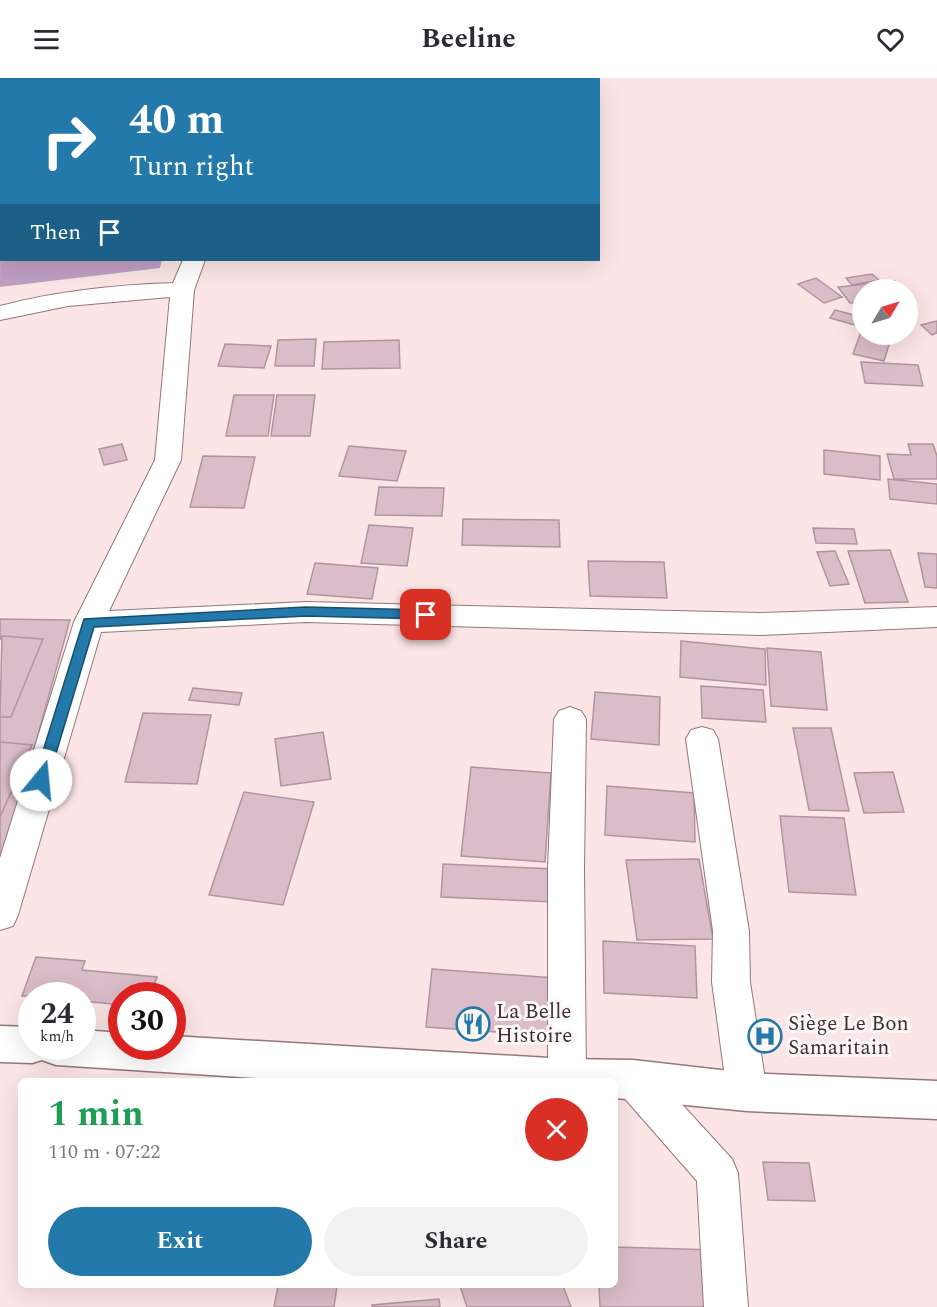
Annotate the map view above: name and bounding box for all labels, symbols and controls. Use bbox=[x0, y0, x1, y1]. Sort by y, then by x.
text: Beeline bbox=[421, 18, 516, 60]
icon: menu bbox=[30, 23, 63, 56]
icon: heart bbox=[874, 23, 907, 56]
text: 40 m bbox=[129, 89, 224, 152]
icon: right bbox=[30, 102, 108, 180]
text: Turn right bbox=[129, 146, 254, 188]
text: Then bbox=[30, 216, 81, 249]
icon: arrive bbox=[93, 216, 126, 249]
north arrow bbox=[852, 279, 918, 345]
map controls bbox=[852, 279, 918, 345]
pin bbox=[400, 589, 451, 640]
icon: arrive bbox=[409, 598, 442, 631]
position arrow bbox=[9.0, 748, 73.0, 812]
speed limit sign: 30 bbox=[108, 982, 186, 1060]
text: 24 bbox=[40, 991, 74, 1037]
place label: La Belle Histoire bbox=[496, 996, 572, 1052]
restaurant icon: La Belle Histoire bbox=[455, 1006, 491, 1042]
place label: Siège Le Bon Samaritain bbox=[788, 1008, 909, 1064]
hospital icon: Siège Le Bon Samaritain bbox=[747, 1018, 783, 1054]
text: km/h bbox=[40, 1025, 74, 1048]
text: 1 min bbox=[48, 1087, 144, 1142]
button: close bbox=[525, 1098, 588, 1161]
text: 110 m · 07:22 bbox=[48, 1137, 160, 1167]
button: Exit bbox=[48, 1207, 312, 1276]
button: Share bbox=[324, 1207, 588, 1276]

